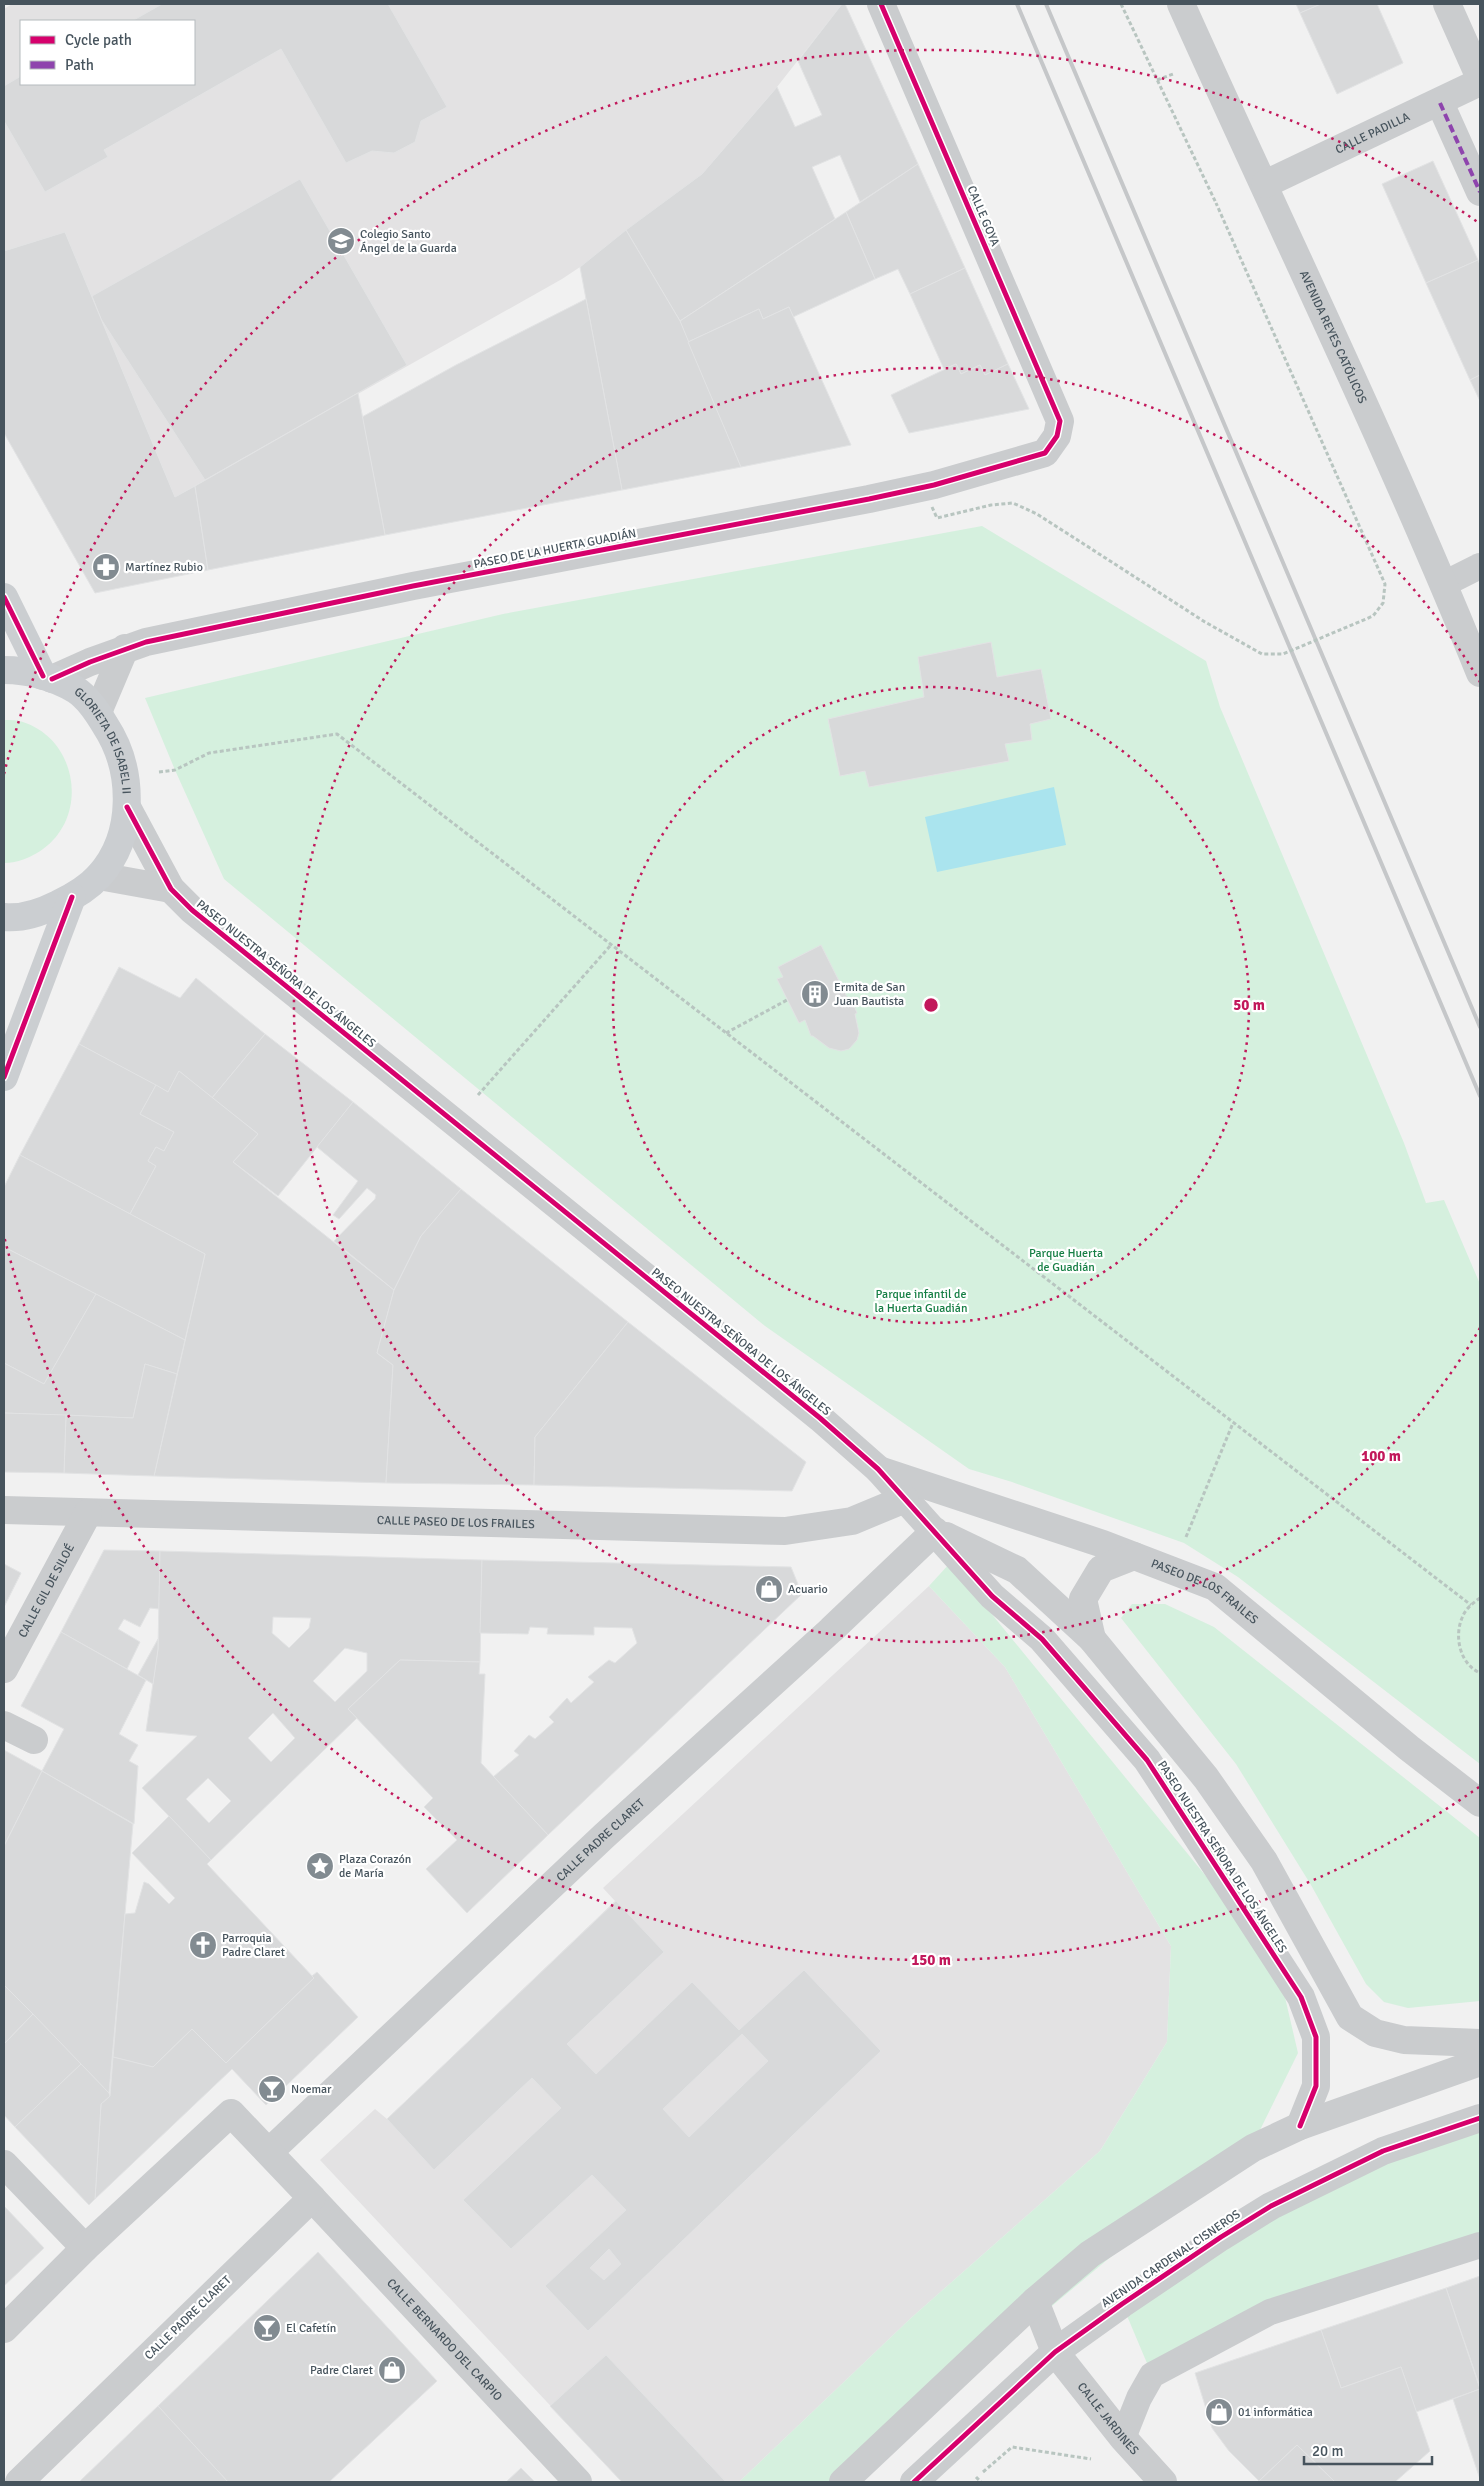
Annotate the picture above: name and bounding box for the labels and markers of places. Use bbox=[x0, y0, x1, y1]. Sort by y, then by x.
school or university icon: Colegio Santo Ángel de la Guarda bbox=[326, 226, 356, 256]
place label: Colegio Santo Ángel de la Guarda bbox=[360, 227, 457, 256]
pharmacy icon: Martínez Rubio bbox=[91, 552, 121, 582]
place label: Martínez Rubio bbox=[125, 560, 203, 575]
building icon: Ermita de San Juan Bautista bbox=[800, 979, 830, 1009]
place label: Ermita de San Juan Bautista bbox=[834, 980, 905, 1009]
centre of rings bbox=[922, 996, 940, 1014]
shop icon: Acuario bbox=[754, 1574, 784, 1604]
place label: Acuario bbox=[788, 1582, 828, 1597]
place icon: Plaza Corazón de María bbox=[305, 1851, 335, 1881]
place label: Plaza Corazón de María bbox=[339, 1852, 411, 1881]
church icon: Parroquia Padre Claret bbox=[188, 1930, 218, 1960]
place label: Parroquia Padre Claret bbox=[222, 1931, 285, 1960]
bar icon: Noemar bbox=[257, 2074, 287, 2104]
place label: Noemar bbox=[291, 2082, 332, 2097]
bar icon: El Cafetín bbox=[252, 2313, 282, 2343]
place label: El Cafetín bbox=[286, 2321, 336, 2336]
shop icon: Padre Claret bbox=[377, 2355, 407, 2385]
place label: Padre Claret bbox=[310, 2363, 373, 2378]
shop icon: 01 informática bbox=[1204, 2397, 1234, 2427]
place label: 01 informática bbox=[1238, 2405, 1313, 2420]

